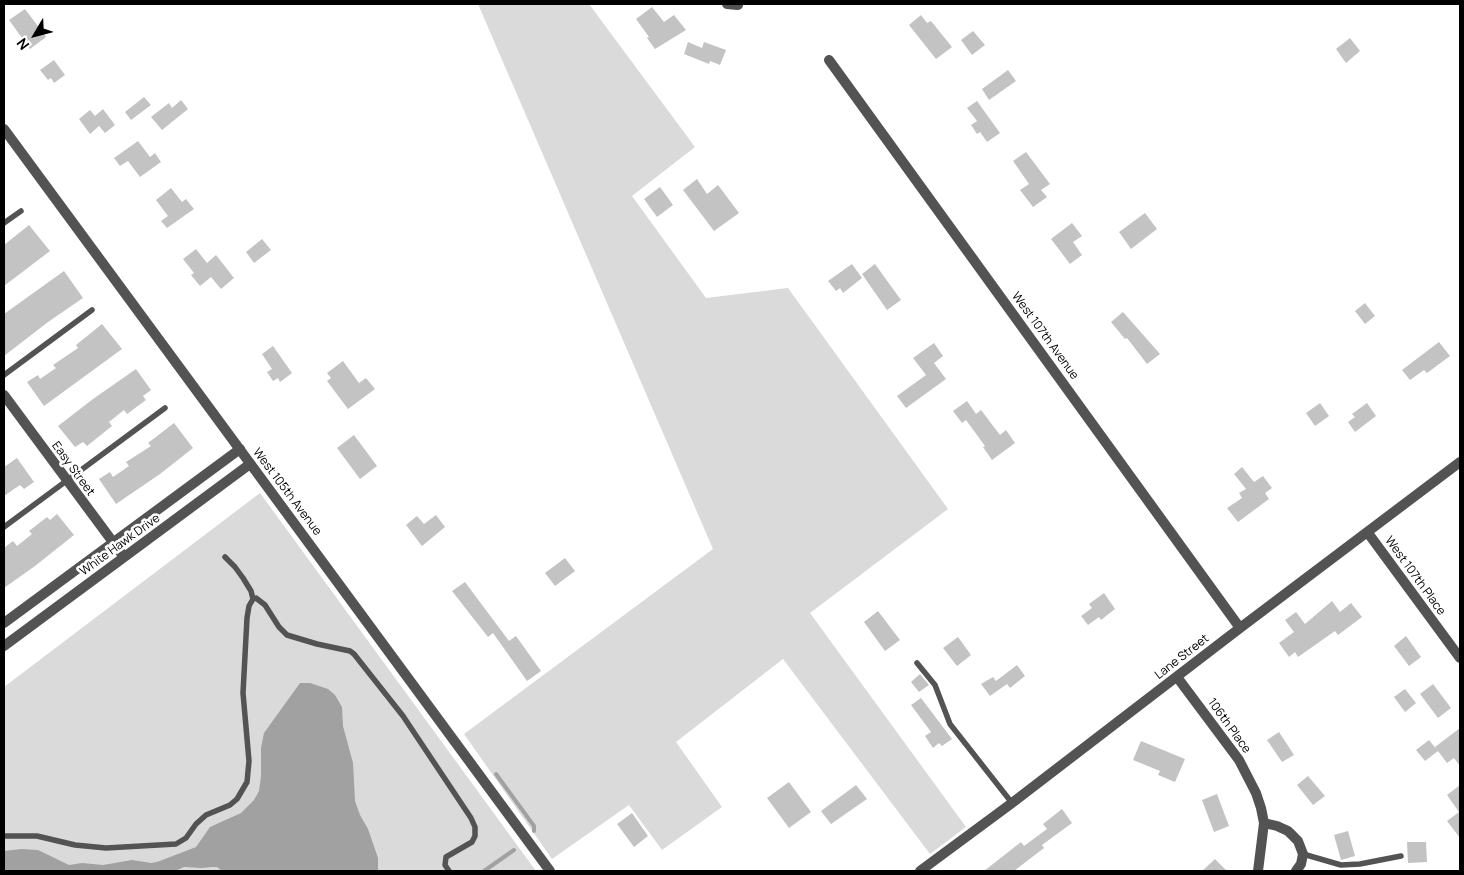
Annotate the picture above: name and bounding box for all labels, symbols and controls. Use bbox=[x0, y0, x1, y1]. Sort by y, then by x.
north arrow bbox=[10, 10, 60, 60]
text: N bbox=[12, 35, 33, 54]
street label: West 107th Avenue bbox=[1008, 290, 1082, 382]
street label: Easy Street bbox=[49, 439, 97, 499]
street label: West 105th Avenue bbox=[250, 446, 324, 538]
street label: White Hawk Drive bbox=[77, 511, 163, 579]
street label: West 107th Place bbox=[1382, 534, 1448, 618]
street label: Lane Street bbox=[1152, 631, 1212, 683]
street label: 106th Place bbox=[1204, 696, 1254, 756]

